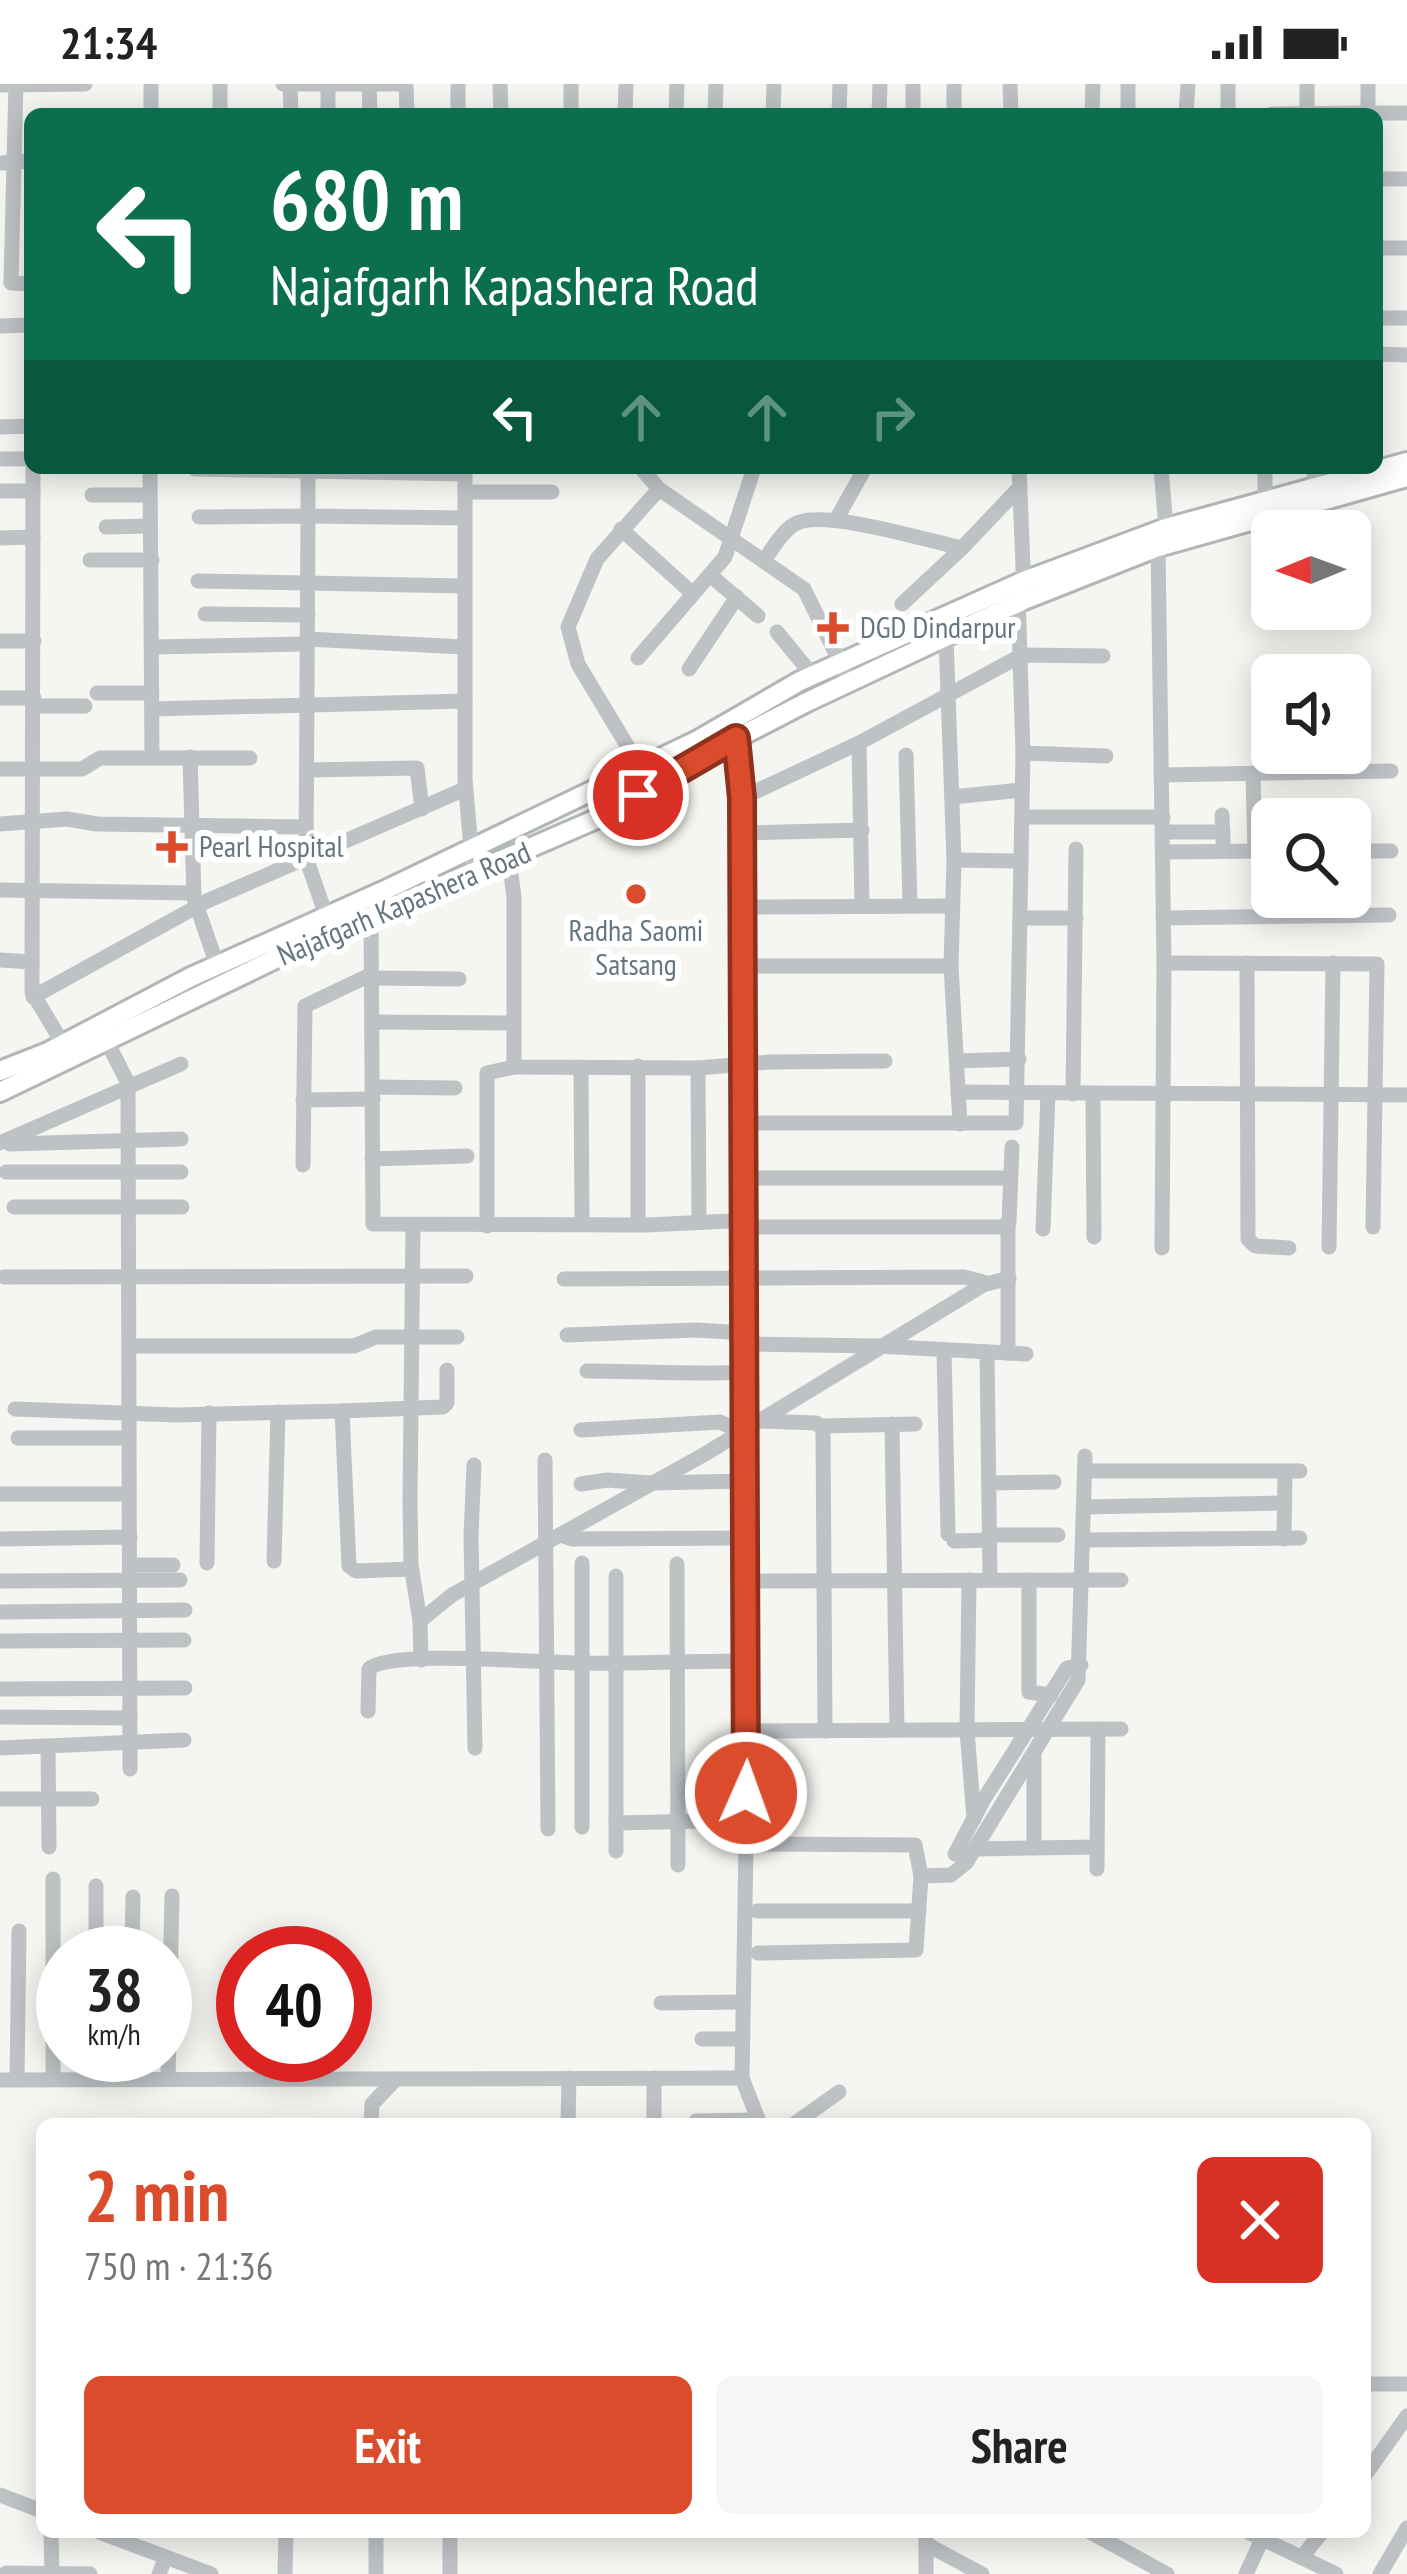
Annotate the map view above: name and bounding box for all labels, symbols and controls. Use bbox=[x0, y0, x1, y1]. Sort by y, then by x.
text: 21:34 bbox=[60, 13, 157, 71]
text: 680 m bbox=[270, 144, 463, 253]
icon: left bbox=[72, 156, 228, 312]
text: Najafgarh Kapashera Road bbox=[270, 250, 759, 320]
icon: left bbox=[482, 384, 548, 450]
icon: ahead bbox=[608, 384, 674, 450]
icon: ahead bbox=[734, 384, 800, 450]
icon: right bbox=[860, 384, 926, 450]
north arrow bbox=[1251, 510, 1371, 630]
map controls bbox=[1251, 510, 1371, 918]
place label: DGD Dindarpur bbox=[860, 607, 1016, 646]
marker: DGD Dindarpur bbox=[817, 612, 849, 644]
button: sound bbox=[1251, 654, 1371, 774]
pin bbox=[587, 744, 689, 846]
icon: arrive bbox=[605, 762, 671, 828]
button: search bbox=[1251, 798, 1371, 918]
place label: Pearl Hospital bbox=[199, 826, 344, 865]
marker: Pearl Hospital bbox=[156, 831, 188, 863]
street label: Najafgarh Kapashera Road bbox=[271, 832, 536, 974]
marker: Radha Saomi Satsang bbox=[623, 881, 649, 907]
place label: Radha Saomi Satsang bbox=[569, 910, 703, 983]
position arrow bbox=[683, 1730, 809, 1856]
speed limit sign: 40 bbox=[216, 1926, 372, 2082]
text: 38 bbox=[85, 1950, 143, 2028]
text: km/h bbox=[87, 2014, 141, 2053]
text: 2 min bbox=[84, 2148, 229, 2241]
button: close bbox=[1197, 2157, 1323, 2283]
text: 750 m · 21:36 bbox=[84, 2240, 273, 2291]
button: Exit bbox=[84, 2376, 692, 2514]
button: Share bbox=[716, 2376, 1323, 2514]

